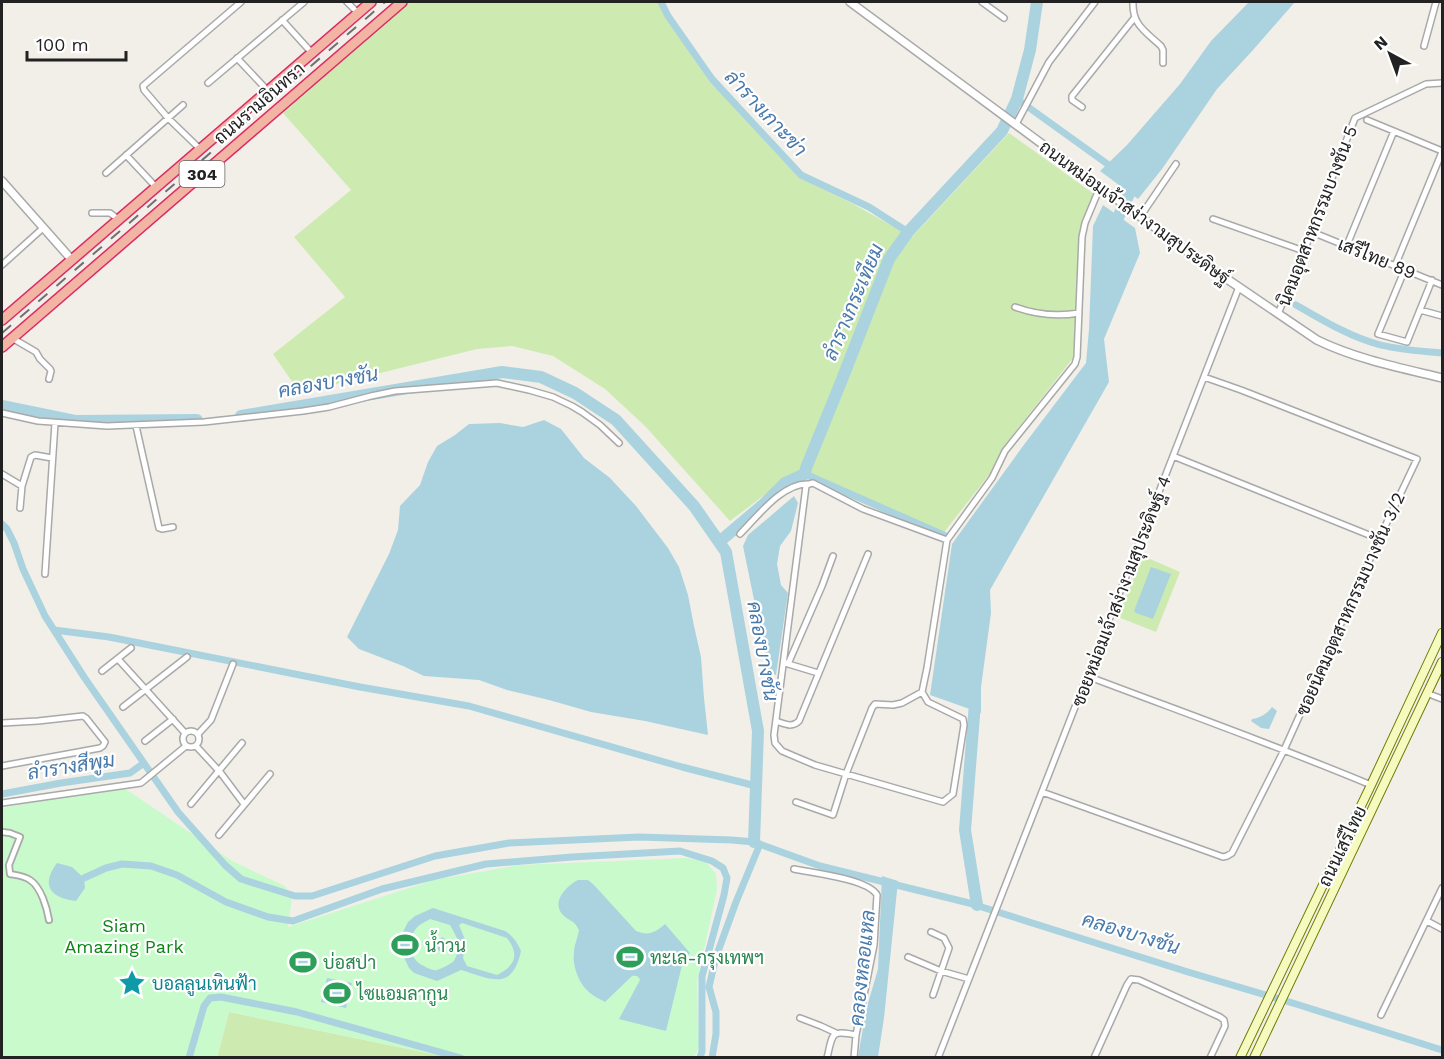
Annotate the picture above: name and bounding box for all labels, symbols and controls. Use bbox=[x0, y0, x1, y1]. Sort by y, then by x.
scale bar bbox=[27, 24, 126, 62]
north arrow bbox=[1360, 24, 1420, 84]
text: N bbox=[1370, 32, 1391, 54]
text: 100 m bbox=[36, 34, 89, 55]
street label: ถนนรามอินทรา bbox=[209, 58, 309, 148]
water label: ลำรางเกาะข่า bbox=[720, 65, 812, 161]
street label: นิคมอุตสาหกรรมบางชัน 5 bbox=[1273, 123, 1363, 310]
street label: ถนนหม่อมเจ้าสง่างามสุประดิษฐ์ bbox=[1035, 134, 1235, 290]
road number: 304 bbox=[180, 161, 224, 187]
street label: เสรีไทย 89 bbox=[1335, 231, 1420, 283]
water label: ลำรางกระเทียม bbox=[817, 240, 888, 364]
water label: คลองบางชัน bbox=[276, 361, 380, 403]
street label: ซอยหม่อมเจ้าสง่างามสุประดิษฐ์ 4 bbox=[1065, 472, 1177, 710]
street label: ซอยนิคมอุตสาหกรรมบางชัน 3/2 bbox=[1291, 489, 1411, 720]
water label: คลองบางชัน bbox=[742, 599, 784, 703]
water label: ลำรางสีพูม bbox=[25, 746, 117, 788]
street label: ถนนเสรีไทย bbox=[1312, 801, 1371, 890]
water label: คลองบางชัน bbox=[1079, 907, 1183, 959]
water label: คลองหลอแหล bbox=[844, 909, 880, 1027]
park label: Siam Amazing Park bbox=[64, 915, 184, 957]
sports icon: น้ำวน bbox=[390, 930, 420, 960]
place label: น้ำวน bbox=[425, 930, 466, 956]
sports icon: ทะเล-กรุงเทพฯ bbox=[615, 942, 645, 972]
sports icon: บ่อสปา bbox=[288, 947, 318, 977]
place label: ทะเล-กรุงเทพฯ bbox=[650, 947, 764, 970]
place label: บ่อสปา bbox=[323, 951, 376, 973]
place icon: บอลลูนเหินฟ้า bbox=[117, 968, 147, 998]
place label: บอลลูนเหินฟ้า bbox=[152, 973, 257, 997]
sports icon: ไซแอมลากูน bbox=[322, 978, 352, 1008]
place label: ไซแอมลากูน bbox=[355, 981, 448, 1007]

